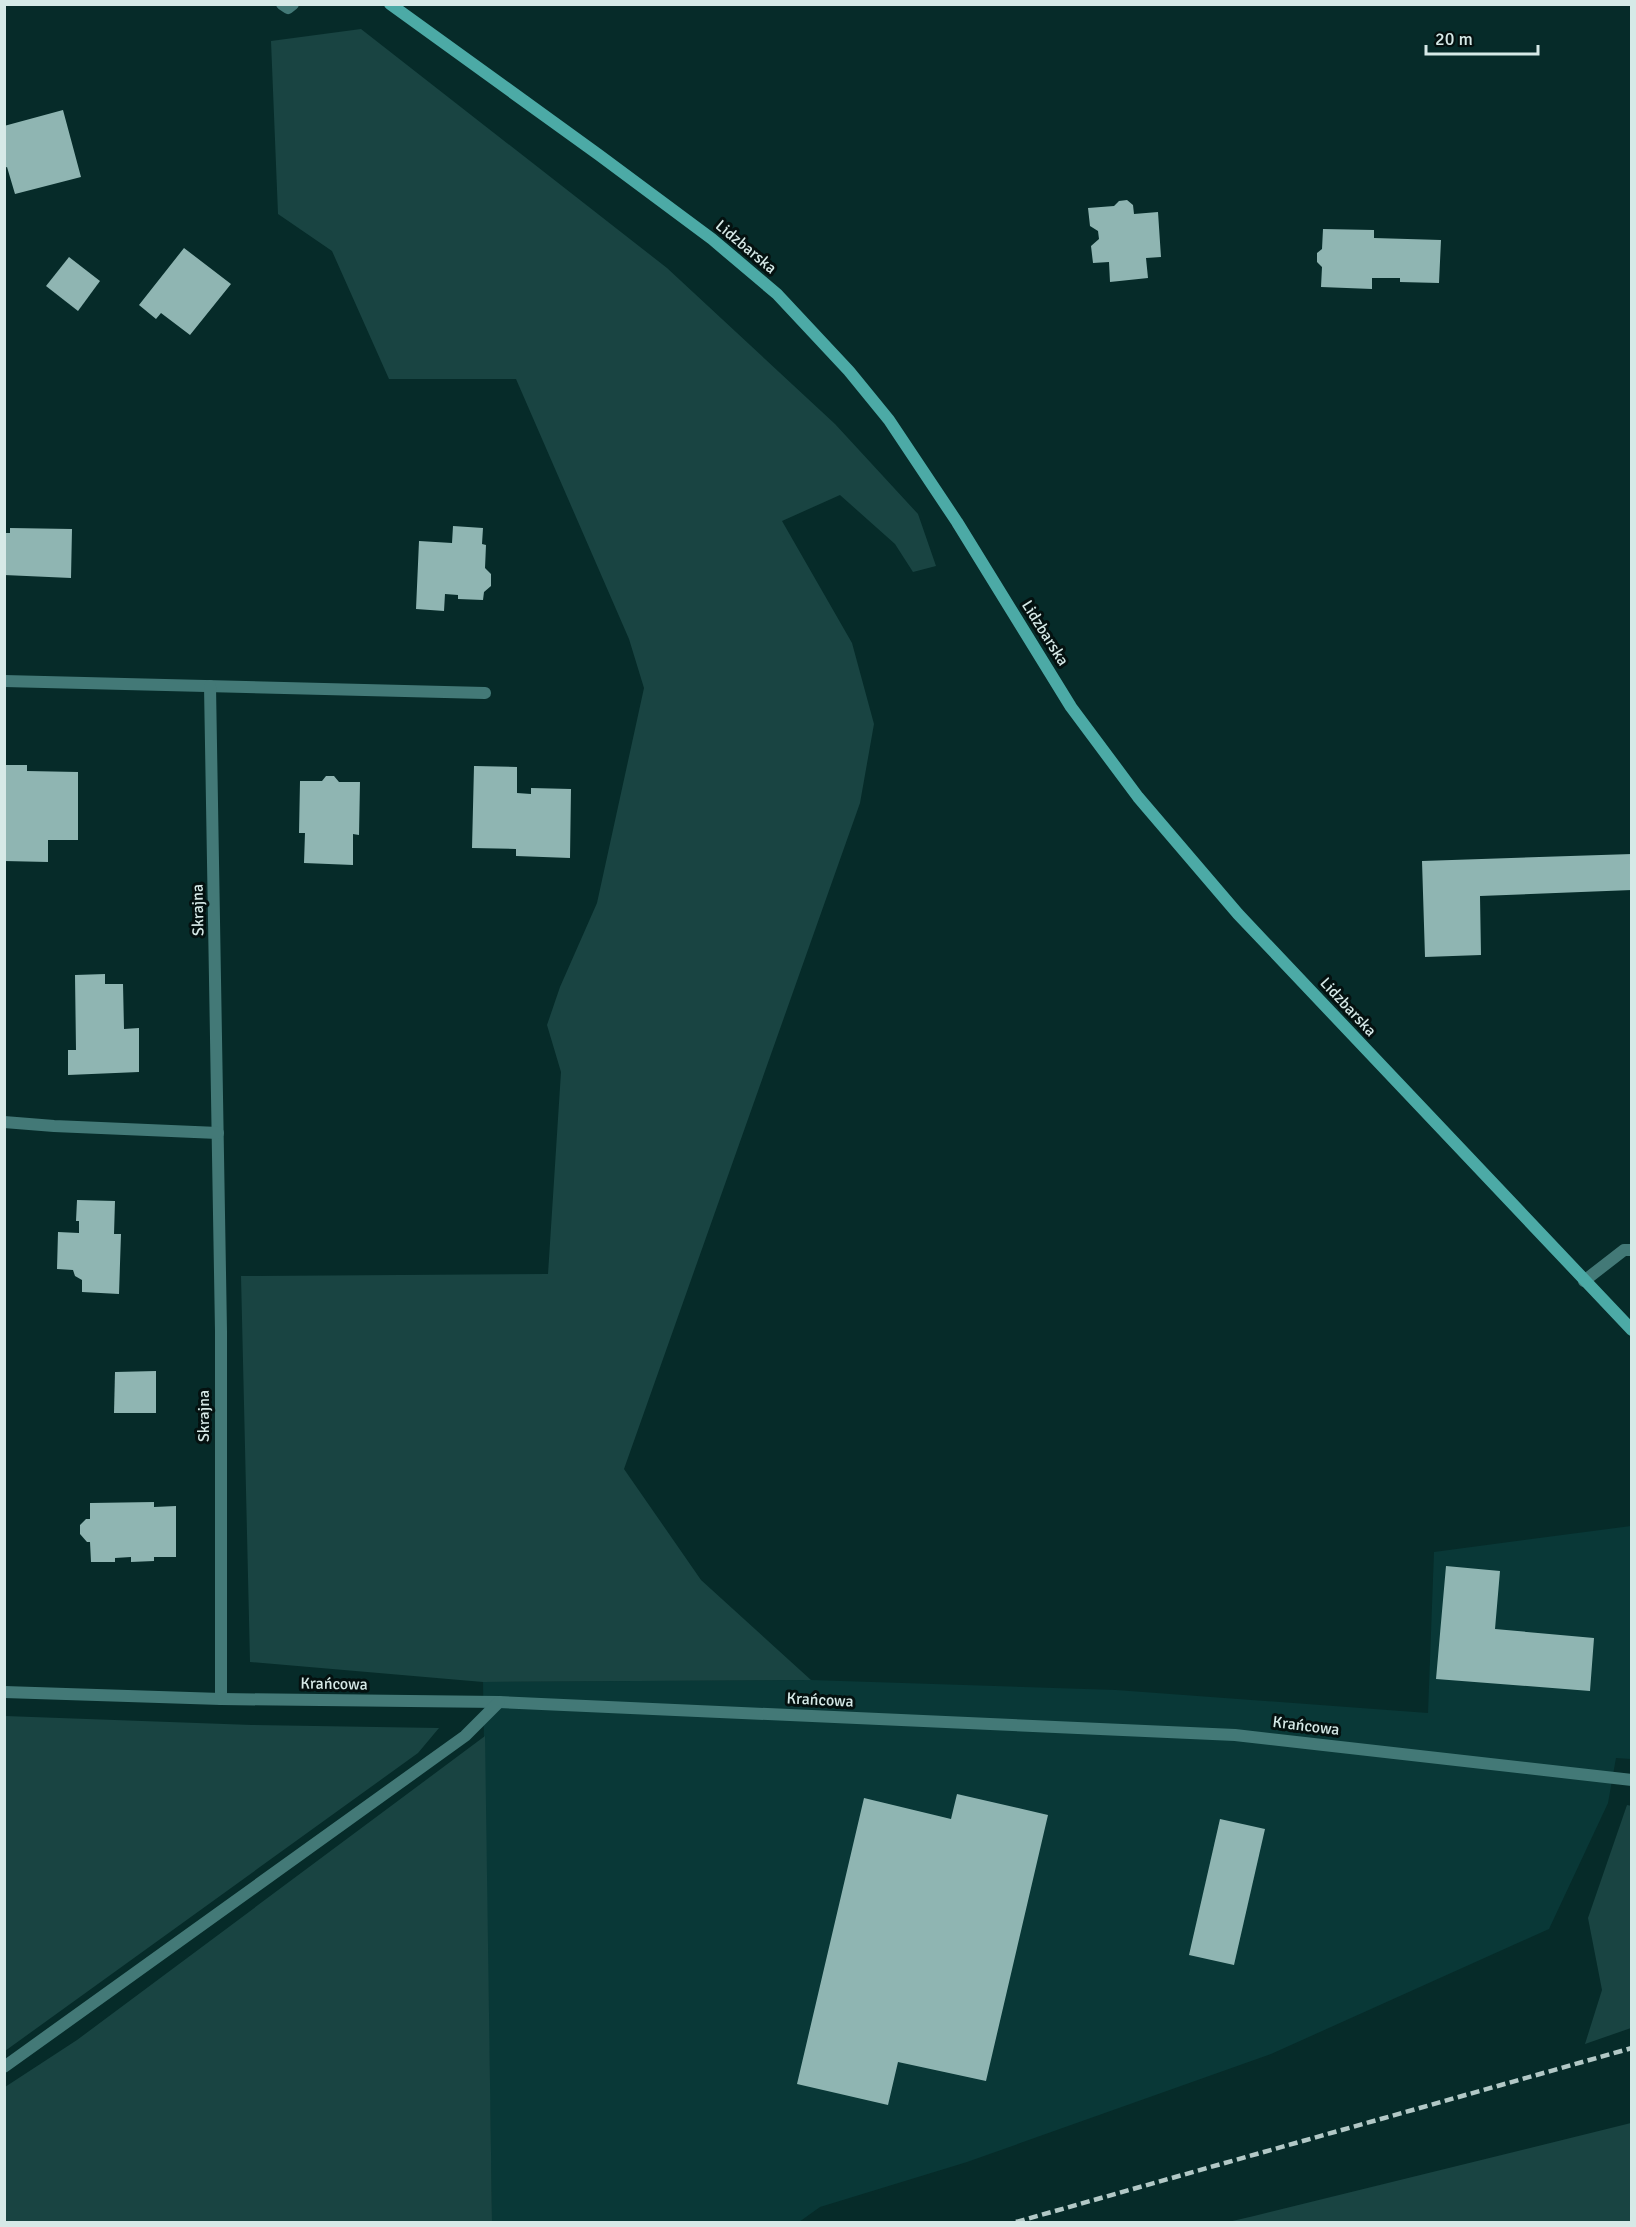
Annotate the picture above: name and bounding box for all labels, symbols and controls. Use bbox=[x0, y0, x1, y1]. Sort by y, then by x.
scale bar bbox=[1426, 18, 1538, 56]
text: 20 m bbox=[1435, 28, 1473, 50]
street label: Lidzbarska bbox=[711, 216, 781, 278]
street label: Lidzbarska bbox=[1017, 596, 1073, 670]
street label: Skrajna bbox=[188, 884, 208, 936]
street label: Lidzbarska bbox=[1316, 973, 1380, 1041]
street label: Skrajna bbox=[194, 1390, 214, 1442]
street label: Krańcowa bbox=[300, 1673, 368, 1695]
street label: Krańcowa bbox=[786, 1688, 854, 1712]
street label: Krańcowa bbox=[1271, 1712, 1341, 1740]

